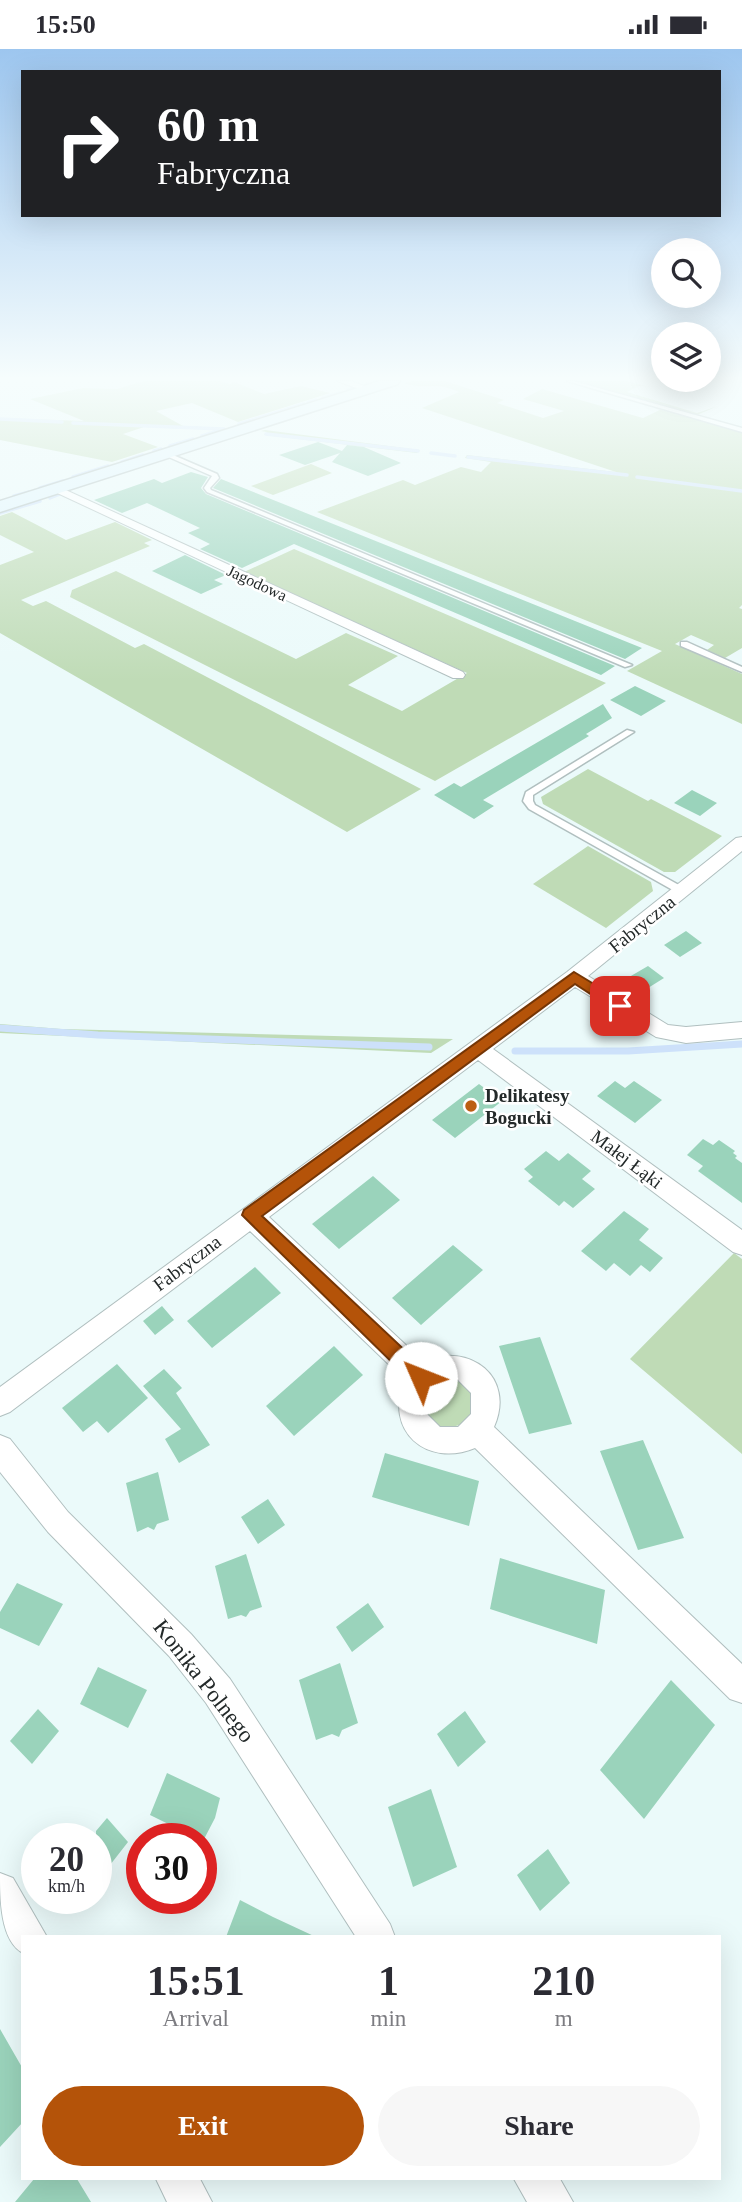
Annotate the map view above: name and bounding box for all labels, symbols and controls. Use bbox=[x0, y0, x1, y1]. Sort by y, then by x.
text: 15:50 bbox=[35, 10, 96, 39]
text: 60 m bbox=[157, 97, 259, 152]
icon: right bbox=[42, 98, 133, 189]
text: Fabryczna bbox=[157, 155, 290, 191]
map controls bbox=[651, 238, 721, 392]
button: search bbox=[651, 238, 721, 308]
button: layers bbox=[651, 322, 721, 392]
street label: Jagodowa bbox=[224, 562, 290, 605]
street label: Fabryczna bbox=[605, 891, 680, 957]
pin bbox=[590, 976, 650, 1036]
icon: arrive bbox=[601, 987, 639, 1025]
place label: Delikatesy Bogucki bbox=[485, 1085, 570, 1128]
marker: Delikatesy Bogucki bbox=[463, 1098, 479, 1114]
street label: Małej Łąki bbox=[587, 1125, 667, 1193]
street label: Fabryczna bbox=[149, 1230, 225, 1295]
position arrow bbox=[384, 1341, 458, 1415]
street label: Konika Polnego bbox=[148, 1615, 260, 1747]
speed limit sign: 30 bbox=[126, 1823, 217, 1914]
text: 20 bbox=[49, 1840, 84, 1879]
text: km/h bbox=[48, 1876, 85, 1896]
text: 15:51 bbox=[147, 1958, 245, 2004]
text: 1 bbox=[378, 1958, 399, 2004]
text: 210 bbox=[532, 1958, 595, 2004]
text: Arrival bbox=[163, 2006, 229, 2031]
text: min bbox=[371, 2006, 406, 2031]
text: m bbox=[555, 2006, 573, 2031]
button: Exit bbox=[42, 2086, 364, 2166]
button: Share bbox=[378, 2086, 700, 2166]

